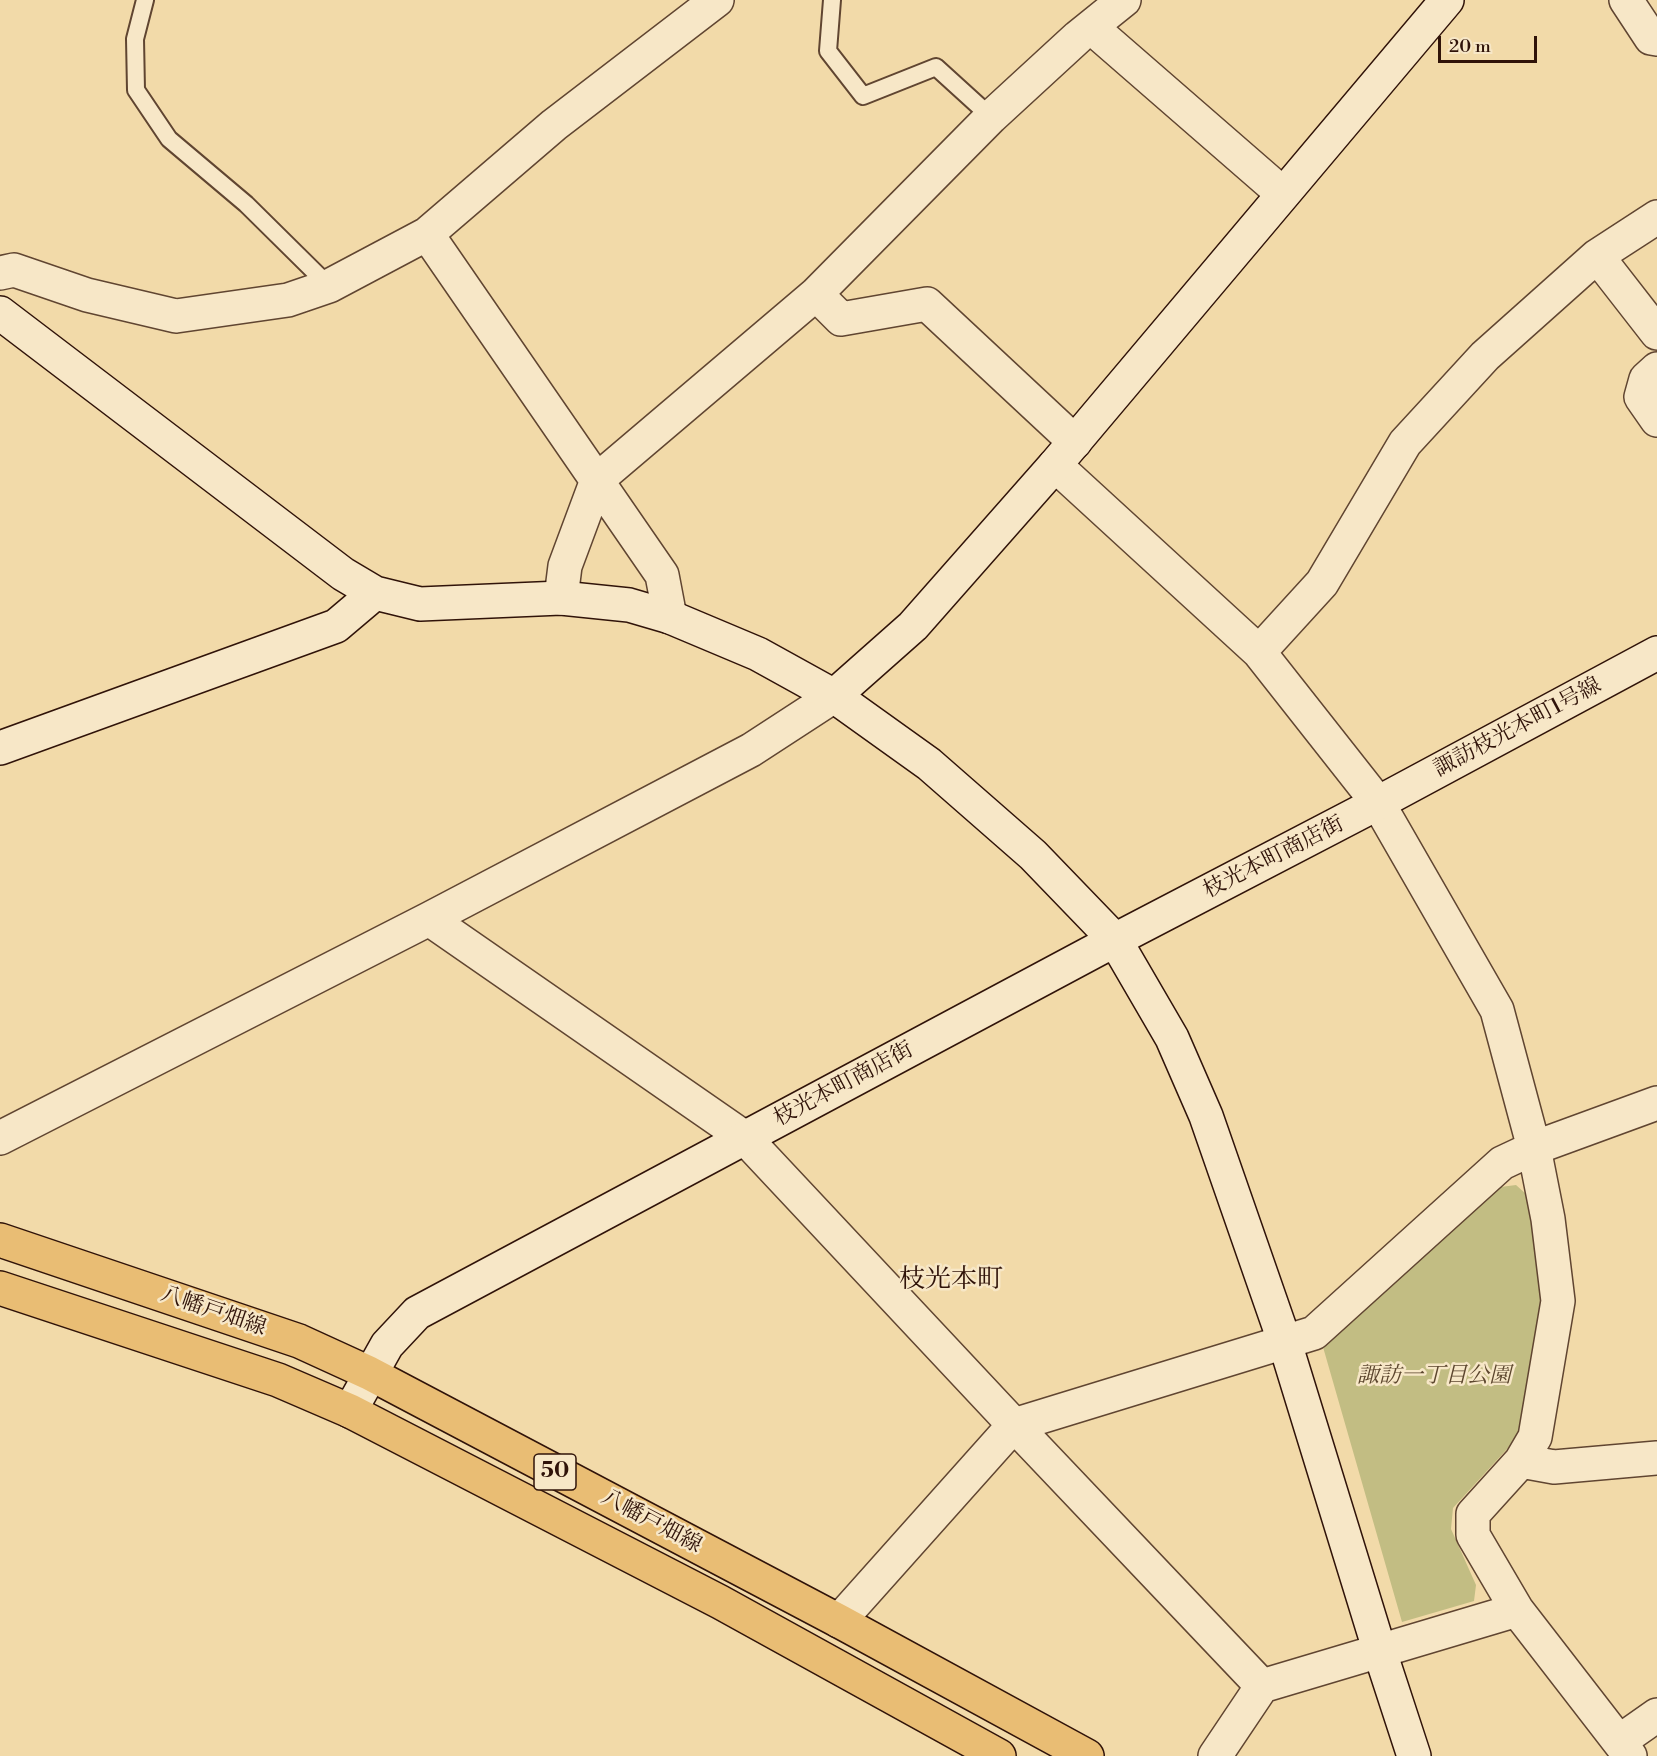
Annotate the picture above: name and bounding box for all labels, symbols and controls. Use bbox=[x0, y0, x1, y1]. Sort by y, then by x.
scale bar bbox=[1441, 24, 1540, 62]
text: 20 m bbox=[1449, 35, 1491, 58]
street label: 諏訪枝光本町1号線 bbox=[1430, 673, 1606, 783]
street label: 枝光本町商店街 bbox=[1199, 811, 1349, 905]
street label: 枝光本町商店街 bbox=[770, 1037, 918, 1133]
district label: 枝光本町 bbox=[899, 1265, 1003, 1297]
street label: 八幡戸畑線 bbox=[157, 1282, 269, 1342]
park label: 諏訪一丁目公園 bbox=[1357, 1364, 1511, 1390]
road number: 50 bbox=[534, 1454, 576, 1490]
street label: 八幡戸畑線 bbox=[596, 1485, 706, 1559]

